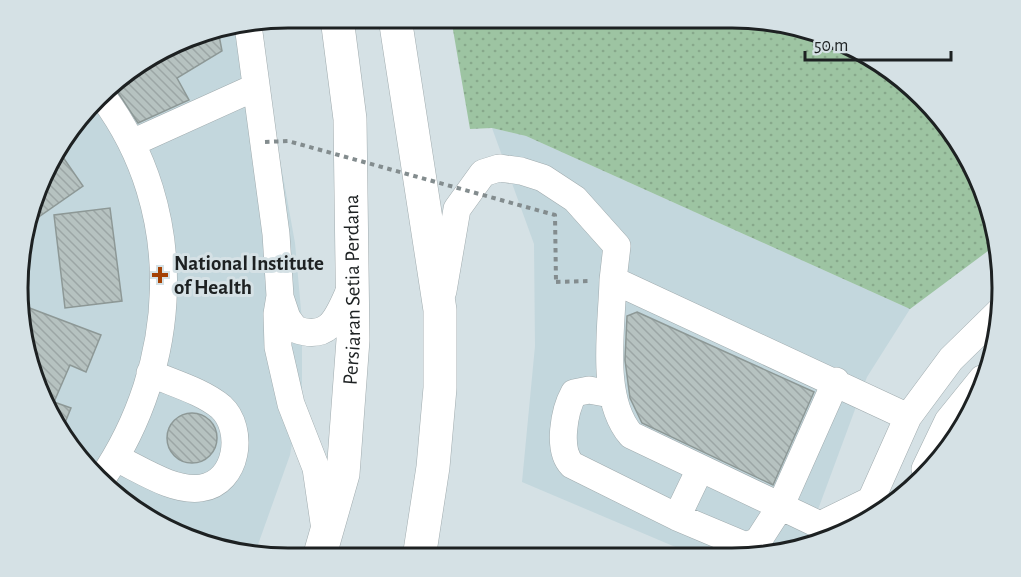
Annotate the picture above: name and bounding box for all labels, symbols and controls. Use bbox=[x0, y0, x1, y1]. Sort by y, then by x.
scale bar bbox=[805, 24, 950, 62]
text: 50 m bbox=[814, 37, 848, 55]
street label: Persiaran Setia Perdana bbox=[339, 194, 364, 386]
place label: National Institute of Health bbox=[174, 253, 324, 298]
marker: National Institute of Health bbox=[151, 266, 169, 284]

